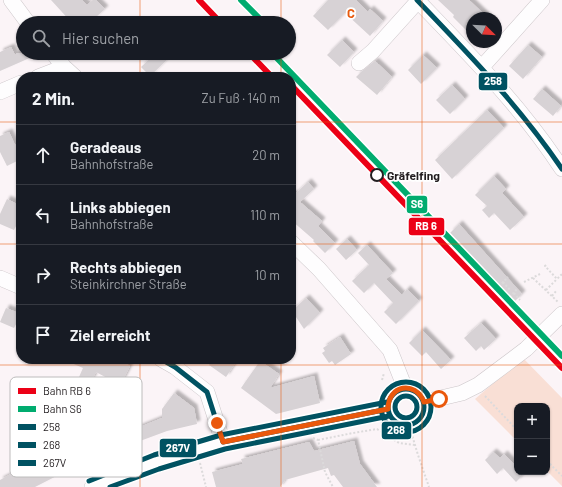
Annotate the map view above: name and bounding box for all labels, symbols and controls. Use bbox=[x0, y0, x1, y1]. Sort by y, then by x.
text: C bbox=[347, 5, 355, 21]
north arrow bbox=[466, 12, 502, 48]
search box bbox=[16, 16, 296, 60]
icon: search bbox=[30, 27, 52, 49]
text: Hier suchen bbox=[62, 29, 139, 47]
line badge: 258 bbox=[478, 72, 508, 91]
text: 258 bbox=[484, 74, 502, 87]
text: 2 Min. bbox=[32, 88, 75, 108]
text: Zu Fuß · 140 m bbox=[202, 90, 280, 106]
text: Geradeaus bbox=[70, 138, 141, 156]
icon: ahead bbox=[32, 144, 54, 166]
text: 20 m bbox=[252, 147, 280, 163]
text: Bahnhofstraße bbox=[70, 156, 154, 172]
marker: Gräfelfing bbox=[370, 168, 384, 182]
place label: Gräfelfing bbox=[387, 168, 440, 182]
line badge: S6 bbox=[406, 195, 428, 214]
text: S6 bbox=[411, 197, 423, 210]
text: Links abbiegen bbox=[70, 198, 171, 216]
icon: left bbox=[32, 204, 54, 226]
text: 110 m bbox=[250, 207, 280, 223]
text: Bahnhofstraße bbox=[70, 216, 154, 232]
line badge: RB 6 bbox=[408, 217, 445, 236]
text: RB 6 bbox=[415, 219, 437, 232]
text: Rechts abbiegen bbox=[70, 258, 181, 276]
icon: right bbox=[32, 264, 54, 286]
text: 10 m bbox=[255, 267, 280, 283]
text: Steinkirchner Straße bbox=[70, 276, 187, 292]
icon: arrive bbox=[32, 324, 54, 346]
text: Ziel erreicht bbox=[70, 326, 151, 344]
legend bbox=[10, 377, 142, 477]
text: Bahn RB 6 bbox=[43, 384, 91, 397]
route start bbox=[430, 390, 448, 408]
text: Bahn S6 bbox=[43, 402, 82, 415]
map controls bbox=[514, 403, 550, 475]
button: + bbox=[514, 403, 550, 439]
route end bbox=[208, 414, 226, 432]
text: 258 bbox=[43, 420, 61, 433]
line badge: 268 bbox=[381, 421, 412, 440]
text: 268 bbox=[387, 423, 405, 436]
text: 268 bbox=[43, 438, 61, 451]
line badge: 267V bbox=[159, 438, 197, 458]
button: − bbox=[514, 439, 550, 475]
text: 267V bbox=[166, 441, 190, 454]
text: 267V bbox=[43, 456, 67, 469]

